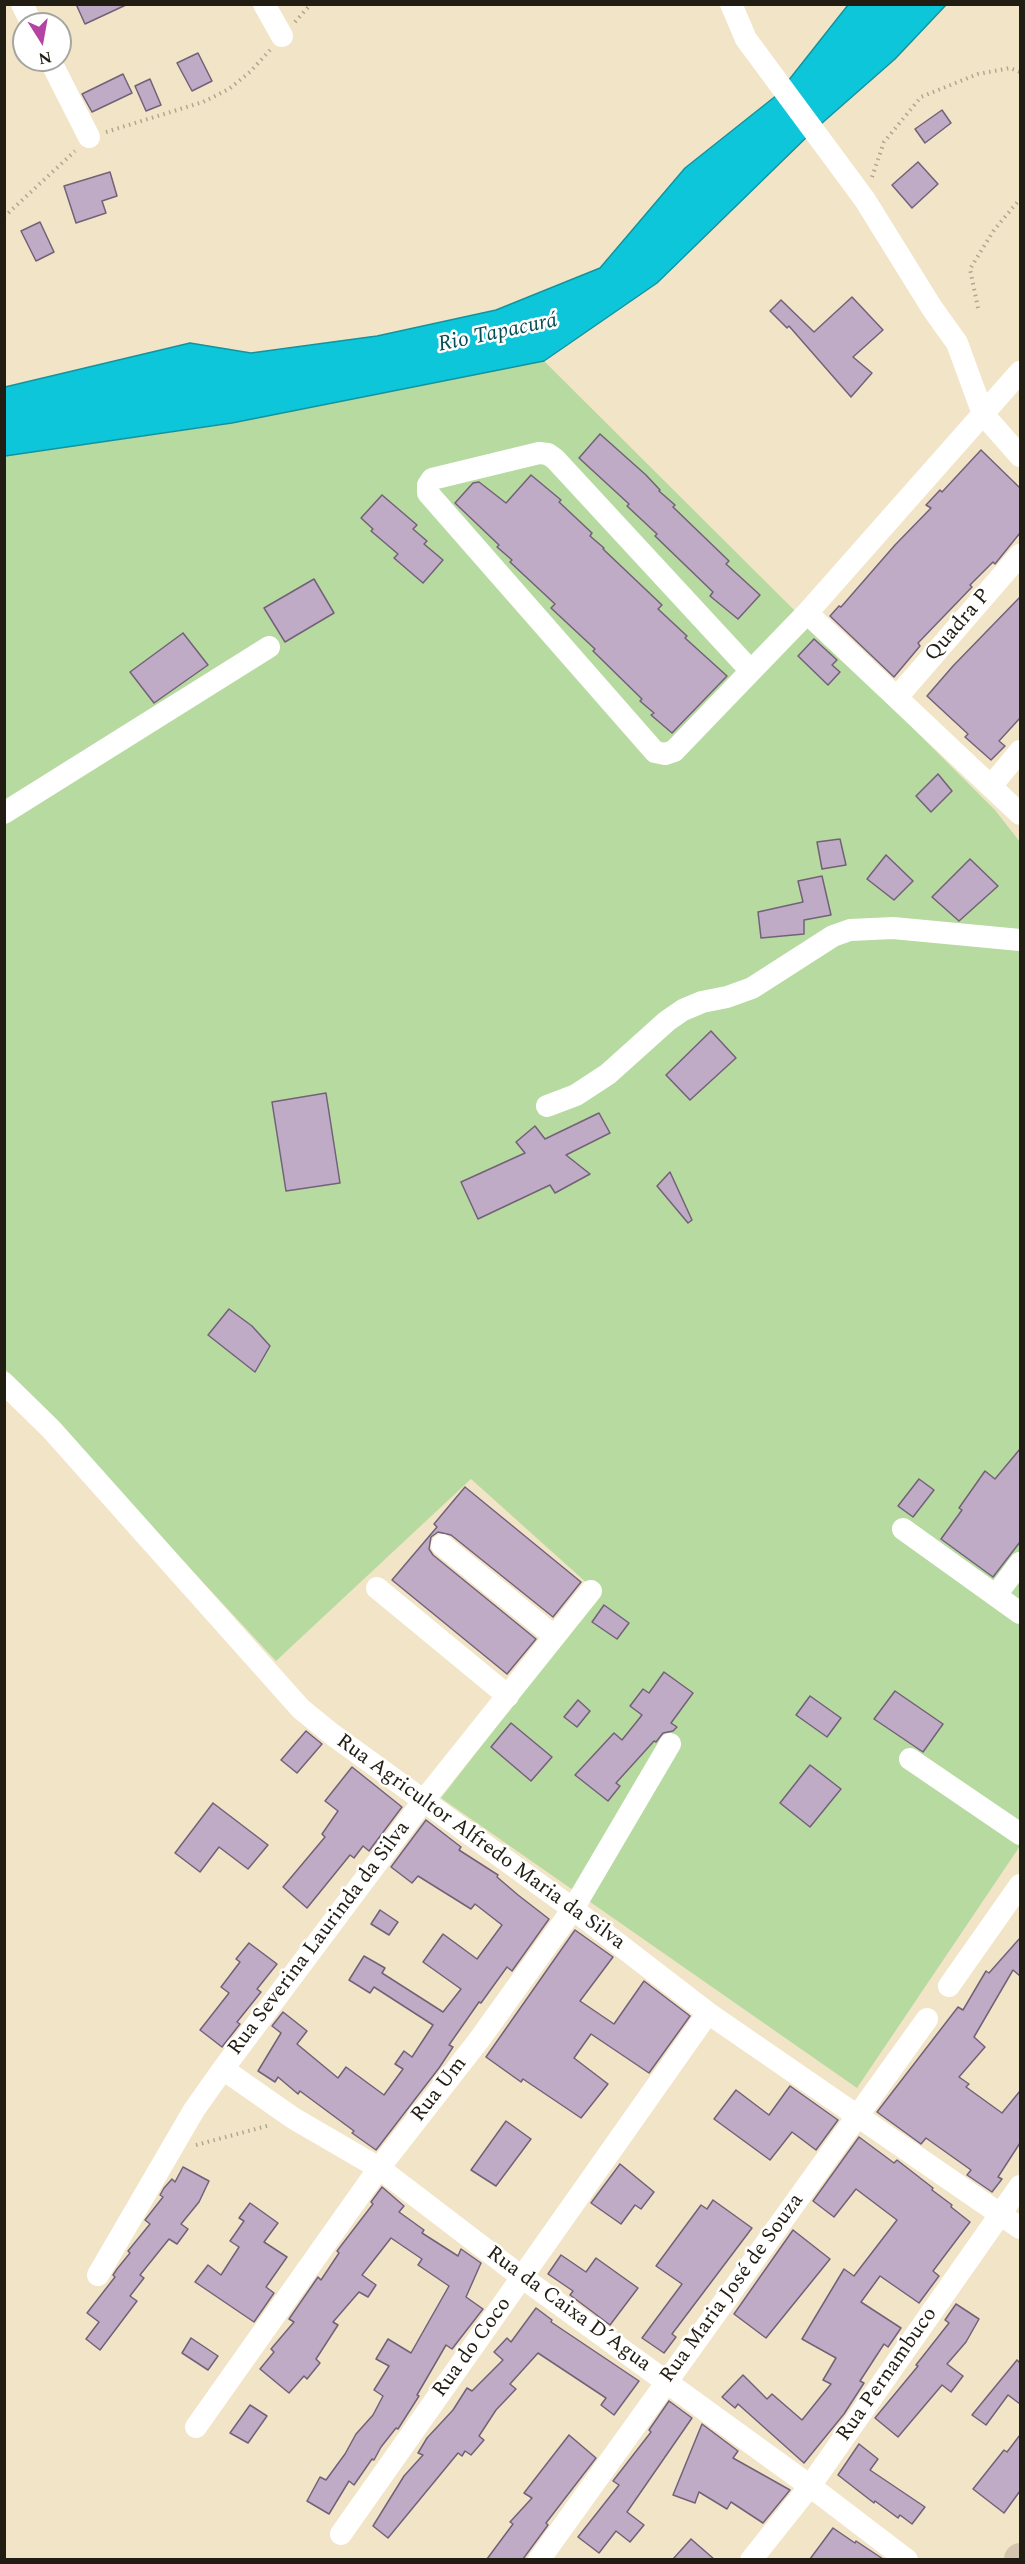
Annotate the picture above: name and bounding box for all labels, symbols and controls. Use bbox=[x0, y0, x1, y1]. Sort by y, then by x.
north arrow bbox=[12, 12, 72, 72]
text: N bbox=[36, 45, 54, 71]
water label: Rio Tapacurá bbox=[436, 308, 560, 360]
street label: Quadra P bbox=[921, 584, 997, 668]
street label: Rua Agricultor Alfredo Maria da Silva bbox=[331, 1730, 629, 1956]
street label: Rua Severina Laurinda da Silva bbox=[224, 1817, 416, 2061]
street label: Rua Um bbox=[407, 2052, 473, 2128]
street label: Rua Maria José de Souza bbox=[656, 2189, 810, 2389]
street label: Rua da Caixa D´Agua bbox=[481, 2242, 655, 2378]
street label: Rua do Coco bbox=[428, 2293, 518, 2403]
street label: Rua Pernambuco bbox=[832, 2303, 944, 2447]

